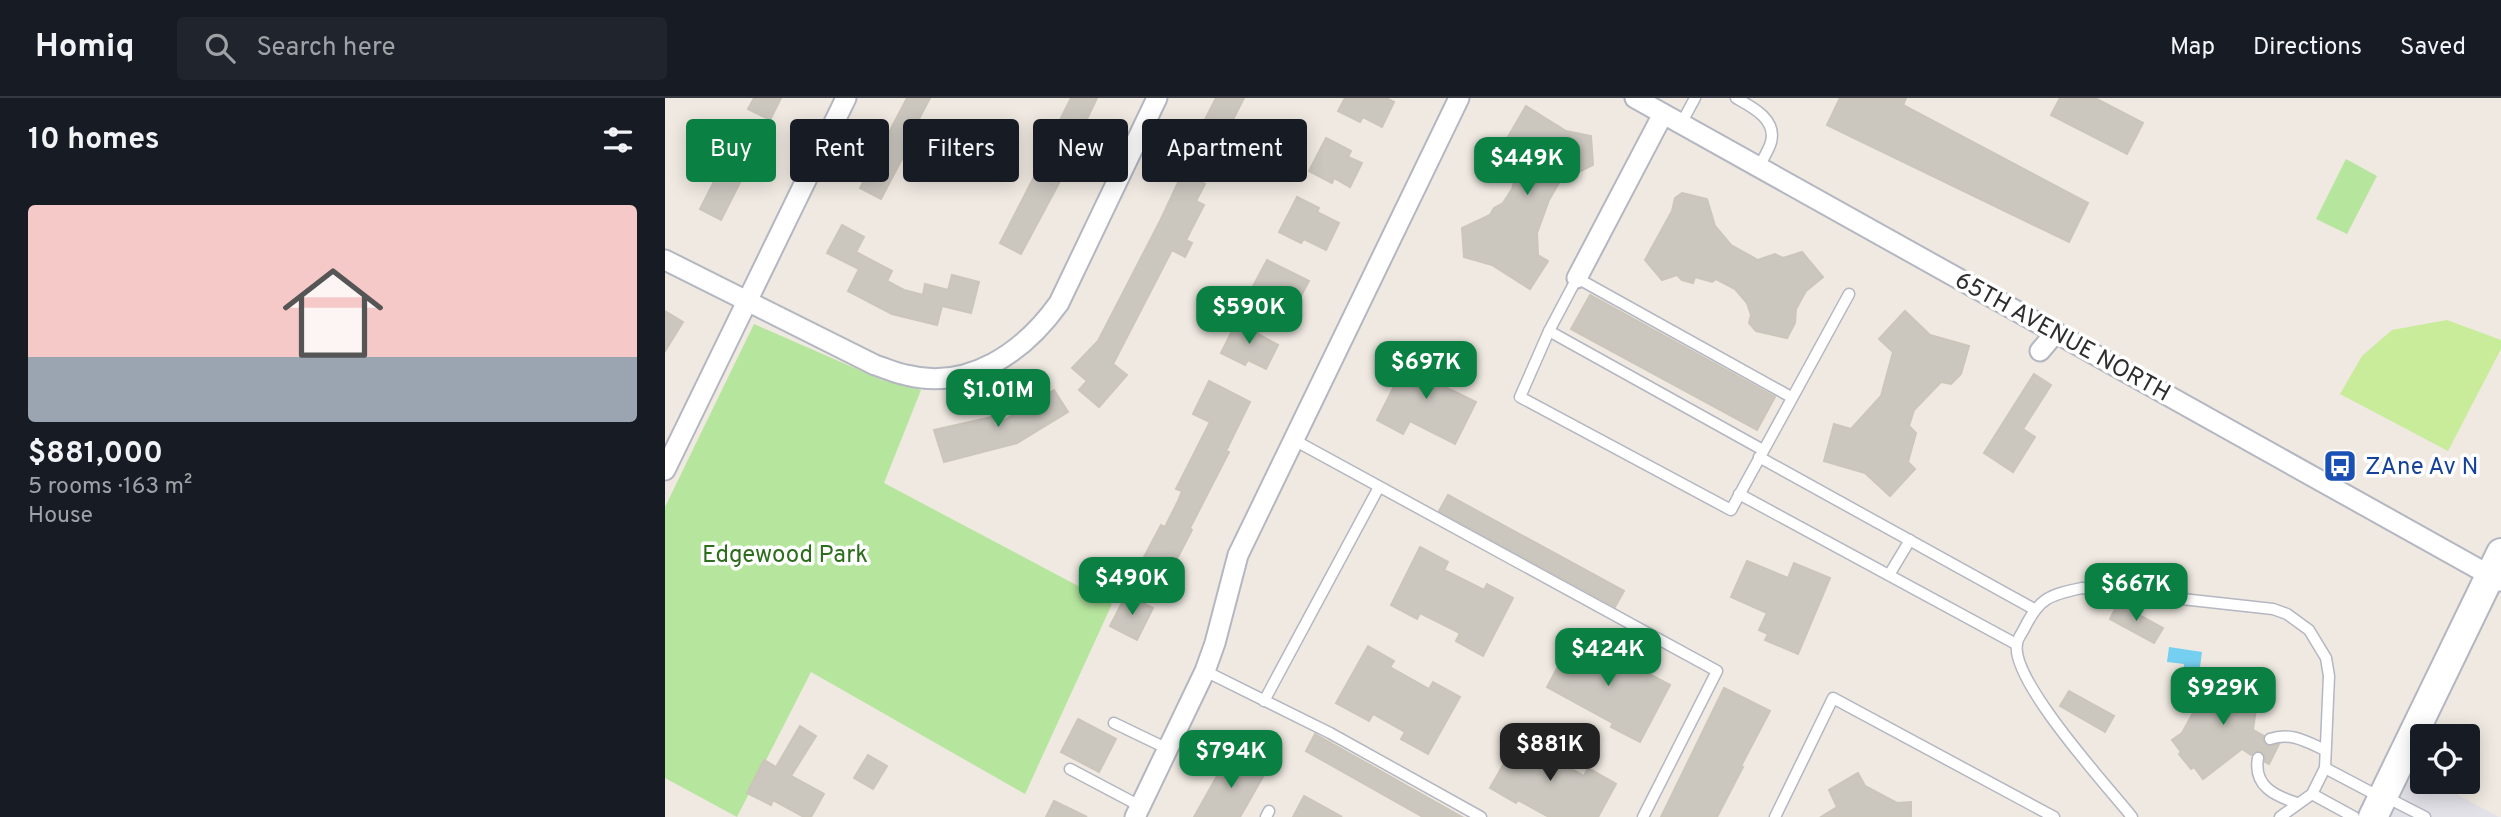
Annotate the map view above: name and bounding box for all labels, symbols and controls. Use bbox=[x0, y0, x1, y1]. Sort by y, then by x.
search box bbox=[177, 17, 667, 80]
text: Homiq bbox=[35, 27, 135, 69]
icon: search bbox=[201, 29, 239, 67]
text: Search here bbox=[257, 32, 395, 65]
text: Map bbox=[2170, 33, 2215, 63]
text: Directions bbox=[2253, 33, 2362, 63]
text: Saved bbox=[2400, 33, 2466, 63]
chip: Buy bbox=[686, 119, 776, 182]
chip: Rent bbox=[790, 119, 889, 182]
chip: Filters bbox=[903, 119, 1019, 182]
chip: New bbox=[1033, 119, 1128, 182]
chip: Apartment bbox=[1142, 119, 1307, 182]
icon: filters bbox=[599, 121, 637, 159]
text: 10 homes bbox=[28, 122, 159, 159]
pin: $449K bbox=[1478, 138, 1576, 197]
text: $449K bbox=[1490, 145, 1564, 174]
icon: home bbox=[270, 250, 396, 376]
street label: 65TH AVENUE NORTH bbox=[1949, 266, 2175, 409]
pin: $590K bbox=[1200, 286, 1298, 346]
text: $590K bbox=[1212, 294, 1286, 323]
pin: $697K bbox=[1377, 342, 1475, 401]
text: $697K bbox=[1391, 349, 1461, 378]
pin: $1.01M bbox=[941, 370, 1055, 429]
text: $1.01M bbox=[962, 377, 1034, 406]
text: $881,000 bbox=[28, 436, 163, 473]
bus stop icon: ZAne Av N bbox=[2321, 447, 2359, 485]
place label: ZAne Av N bbox=[2365, 453, 2478, 483]
text: 5 rooms · 163 m² bbox=[28, 473, 192, 502]
text: House bbox=[28, 502, 93, 531]
park label: Edgewood Park bbox=[702, 541, 868, 571]
pin: $490K bbox=[1083, 558, 1181, 617]
pin: $667K bbox=[2087, 564, 2185, 623]
text: $490K bbox=[1095, 565, 1169, 594]
text: $667K bbox=[2101, 571, 2171, 600]
pin: $424K bbox=[1559, 628, 1657, 688]
text: $424K bbox=[1571, 636, 1645, 665]
pin: $929K bbox=[2174, 668, 2272, 727]
text: $929K bbox=[2187, 675, 2259, 704]
pin: $881K bbox=[1501, 724, 1599, 783]
map controls bbox=[2410, 724, 2480, 794]
button: locate bbox=[2410, 724, 2480, 794]
pin: $794K bbox=[1182, 730, 1280, 790]
text: $881K bbox=[1516, 731, 1584, 760]
text: $794K bbox=[1195, 738, 1267, 767]

